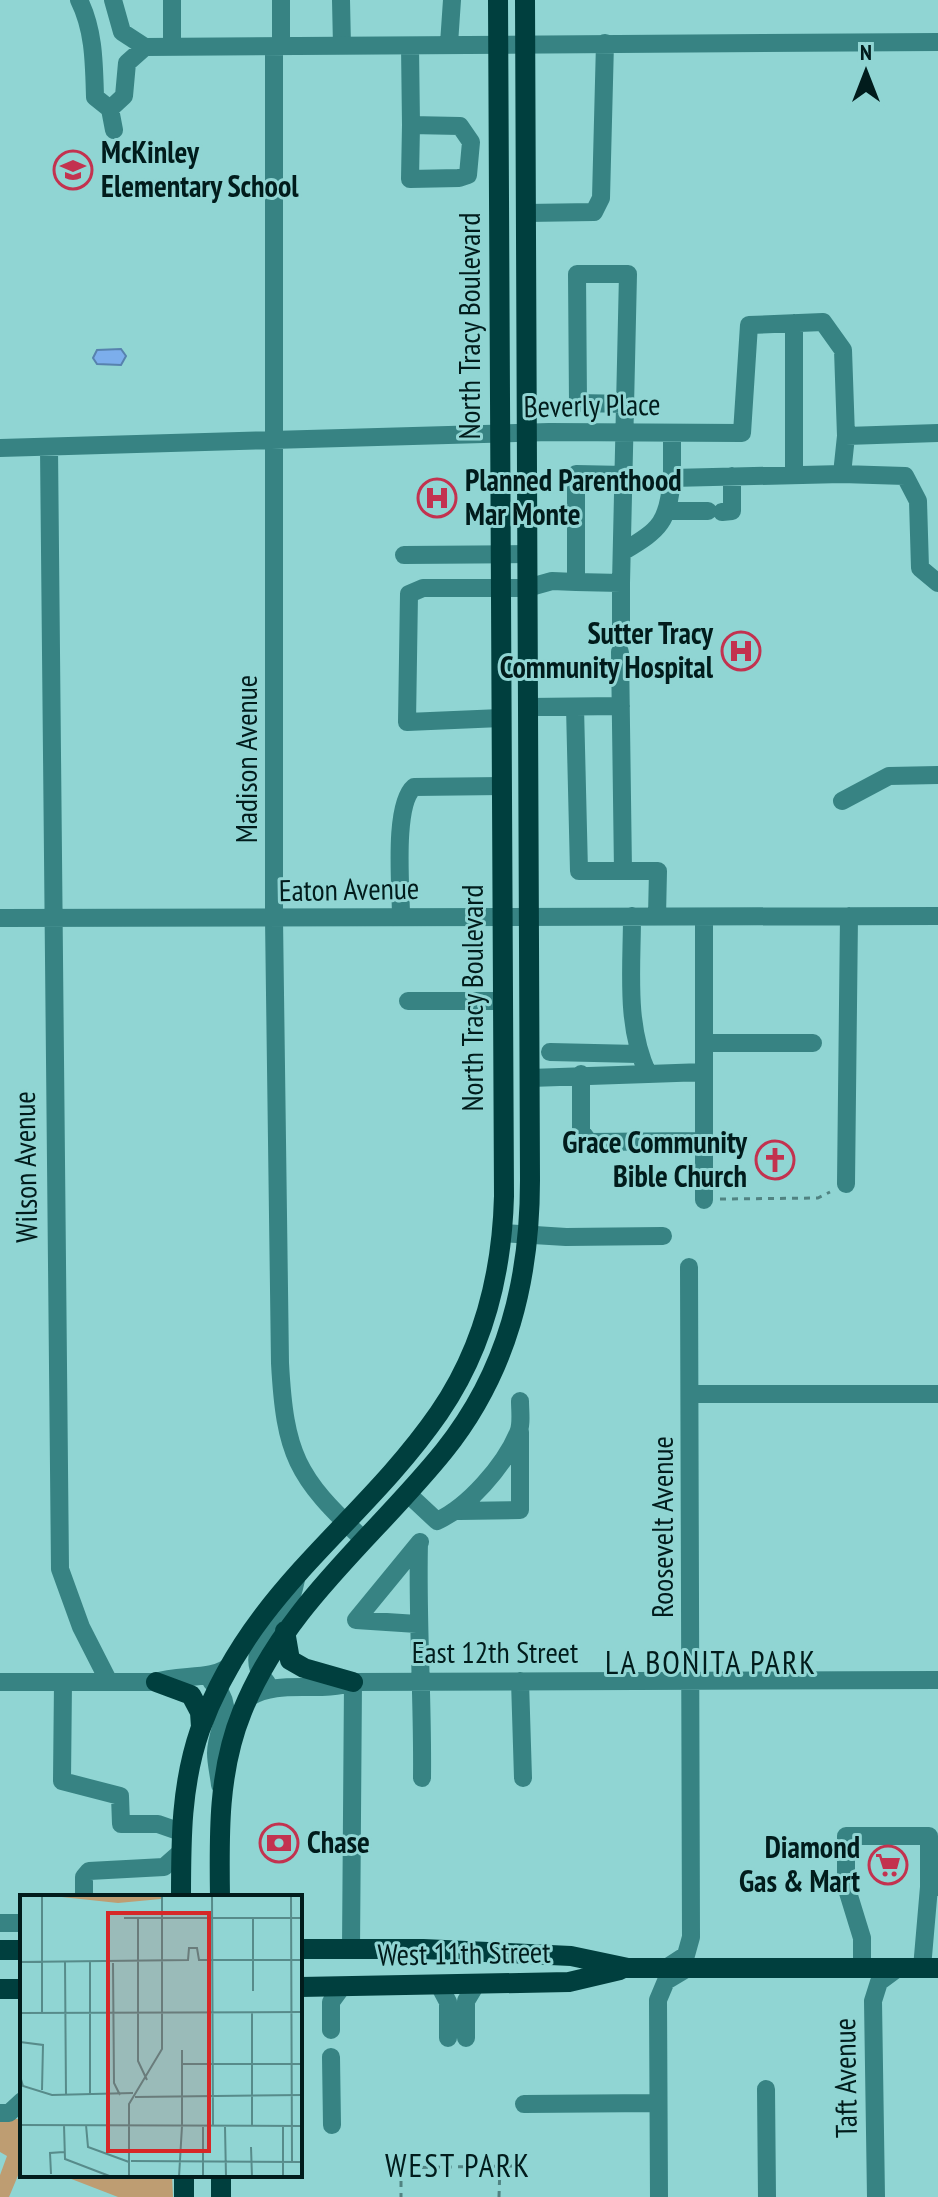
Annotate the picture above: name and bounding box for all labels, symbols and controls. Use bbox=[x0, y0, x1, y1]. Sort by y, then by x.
north arrow bbox=[826, 32, 906, 112]
text: N bbox=[860, 38, 872, 66]
place label: McKinley Elementary School bbox=[101, 132, 299, 205]
school or university icon: McKinley Elementary School bbox=[52, 149, 94, 191]
street label: North Tracy Boulevard bbox=[449, 212, 488, 440]
street label: Beverly Place bbox=[523, 384, 661, 425]
place label: Planned Parenthood Mar Monte bbox=[465, 460, 682, 533]
hospital icon: Planned Parenthood Mar Monte bbox=[416, 477, 458, 519]
place label: Sutter Tracy Community Hospital bbox=[500, 613, 714, 686]
hospital icon: Sutter Tracy Community Hospital bbox=[720, 630, 762, 672]
street label: Madison Avenue bbox=[226, 675, 265, 843]
street label: Eaton Avenue bbox=[278, 868, 420, 909]
street label: North Tracy Boulevard bbox=[452, 884, 491, 1112]
street label: Wilson Avenue bbox=[4, 1091, 45, 1243]
place label: Grace Community Bible Church bbox=[562, 1122, 748, 1195]
church icon: Grace Community Bible Church bbox=[754, 1139, 796, 1181]
street label: Roosevelt Avenue bbox=[642, 1436, 681, 1618]
street label: East 12th Street bbox=[412, 1632, 579, 1671]
district label: LA BONITA PARK bbox=[605, 1641, 817, 1683]
bank icon: Chase bbox=[258, 1822, 300, 1864]
place label: Chase bbox=[307, 1822, 370, 1861]
place label: Diamond Gas & Mart bbox=[739, 1827, 860, 1900]
supermarket icon: Diamond Gas & Mart bbox=[867, 1844, 909, 1886]
inset map bbox=[20, 1895, 302, 2177]
street label: West 11th Street bbox=[377, 1931, 552, 1974]
street label: Taft Avenue bbox=[824, 2018, 865, 2138]
district label: WEST PARK bbox=[385, 2144, 531, 2186]

